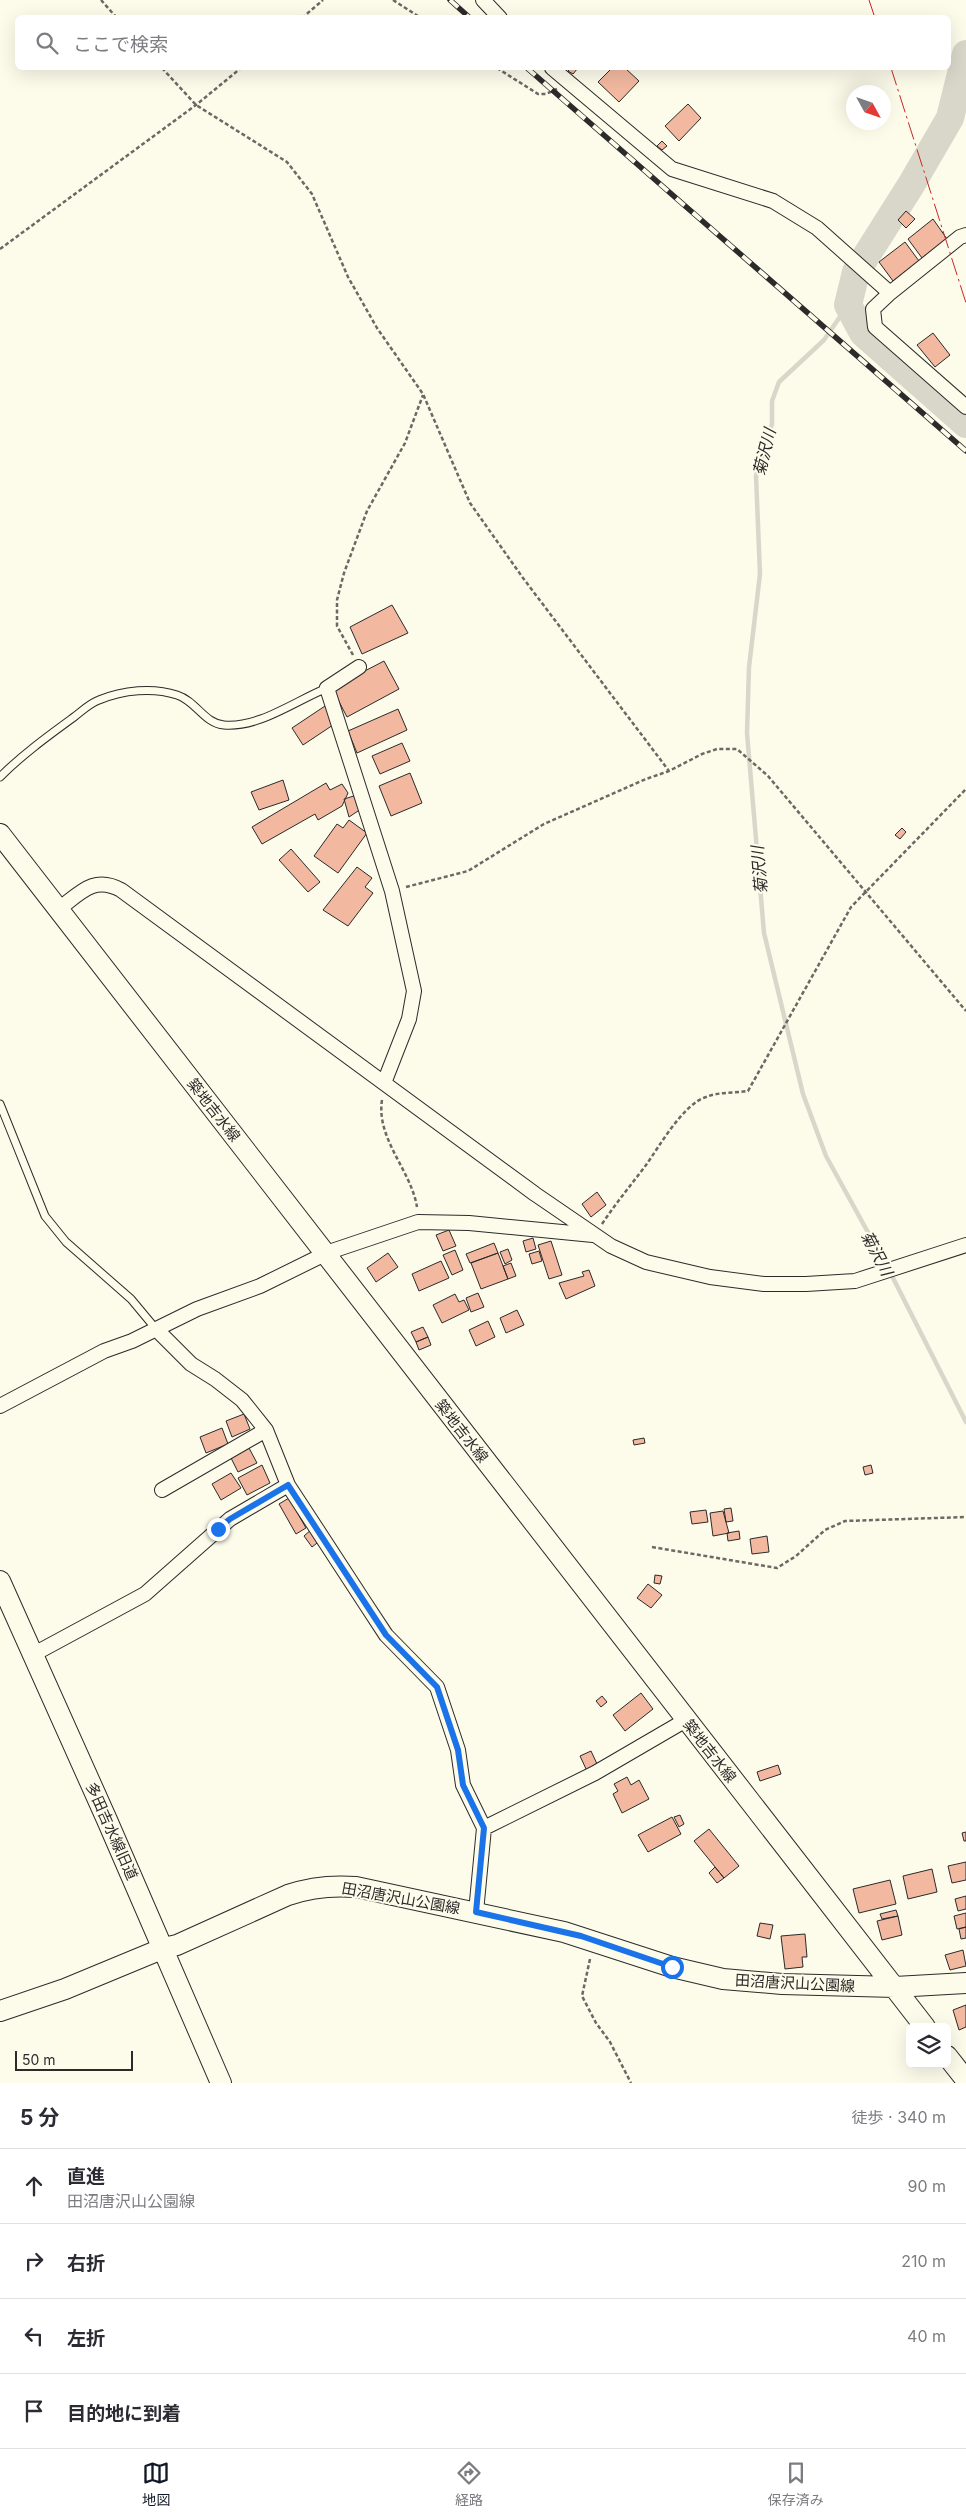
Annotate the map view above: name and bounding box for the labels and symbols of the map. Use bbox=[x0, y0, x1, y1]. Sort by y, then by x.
north arrow bbox=[846, 85, 891, 130]
water label: 菊沢川 bbox=[748, 424, 780, 478]
water label: 菊沢川 bbox=[747, 843, 771, 895]
street label: 築地吉水線 bbox=[183, 1075, 245, 1145]
water label: 菊沢川 bbox=[857, 1227, 898, 1281]
street label: 築地吉水線 bbox=[431, 1396, 493, 1466]
route end bbox=[207, 1518, 230, 1541]
street label: 築地吉水線 bbox=[679, 1716, 741, 1786]
street label: 多田吉水線旧道 bbox=[82, 1779, 142, 1883]
street label: 田沼唐沢山公園線 bbox=[340, 1878, 462, 1918]
route start bbox=[661, 1956, 684, 1979]
street label: 田沼唐沢山公園線 bbox=[735, 1970, 855, 1996]
scale bar bbox=[15, 2048, 132, 2071]

